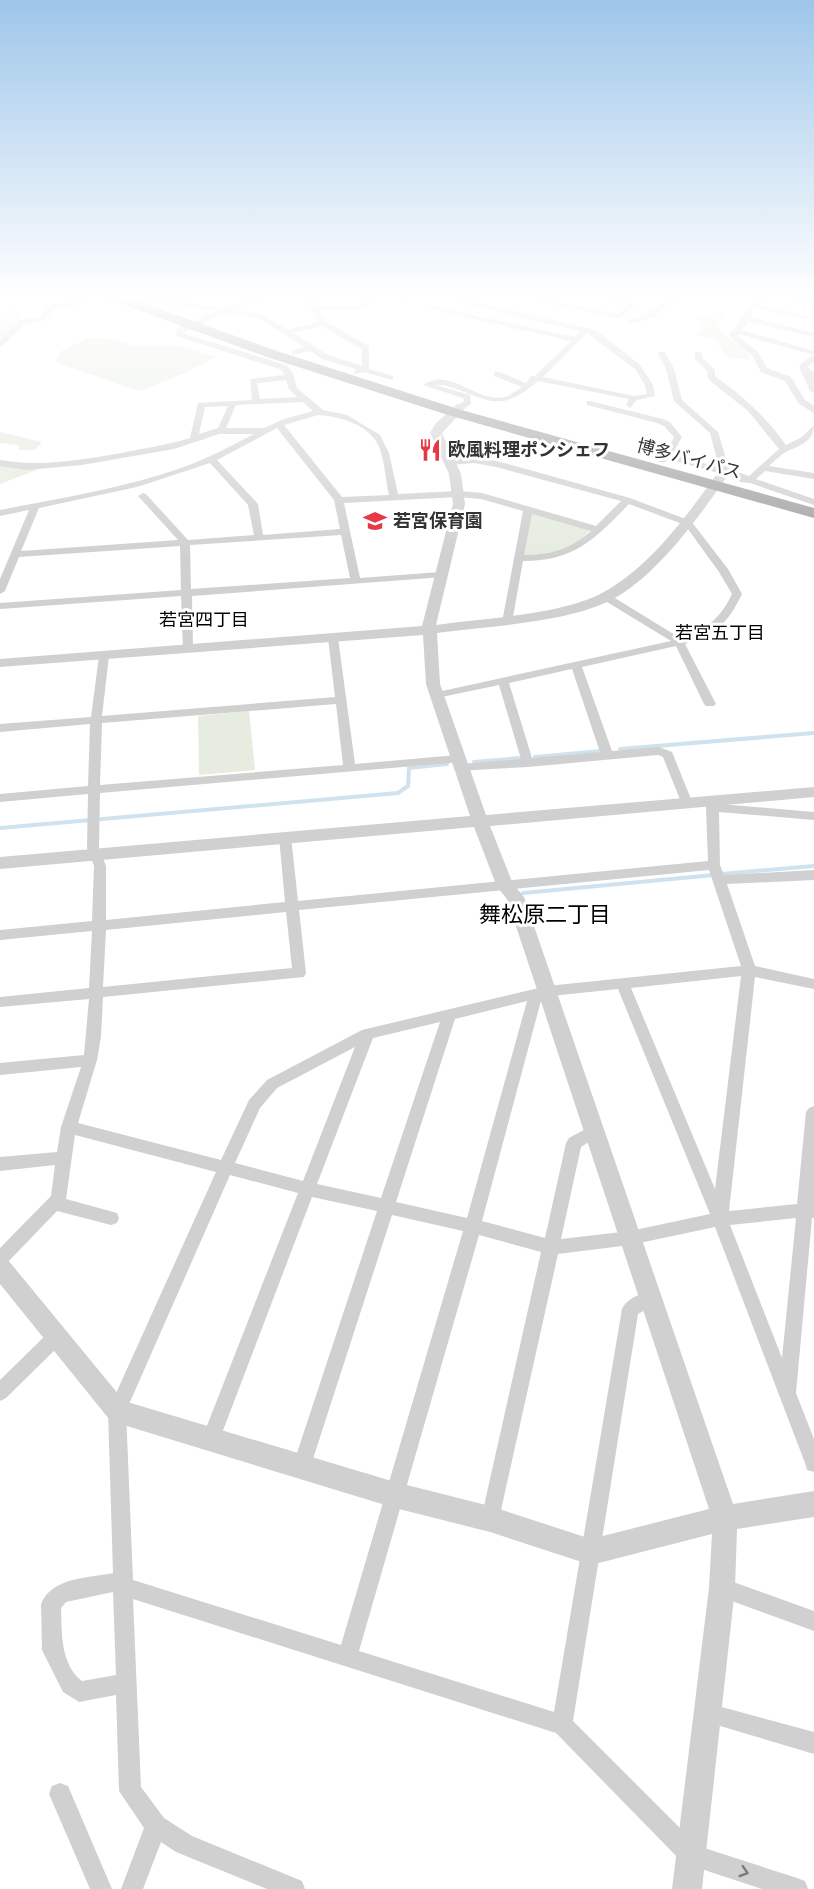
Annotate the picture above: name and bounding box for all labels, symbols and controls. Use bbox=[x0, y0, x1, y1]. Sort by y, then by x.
street label: 博多バイパス bbox=[634, 435, 744, 483]
restaurant icon: 欧風料理ポンシェフ bbox=[417, 437, 443, 463]
place label: 欧風料理ポンシェフ bbox=[448, 439, 610, 460]
school or university icon: 若宮保育園 bbox=[362, 508, 388, 534]
place label: 若宮保育園 bbox=[393, 511, 483, 531]
district label: 若宮四丁目 bbox=[159, 610, 249, 630]
district label: 若宮五丁目 bbox=[675, 623, 765, 643]
district label: 舞松原二丁目 bbox=[479, 902, 611, 927]
one-way arrow bbox=[738, 1865, 749, 1877]

